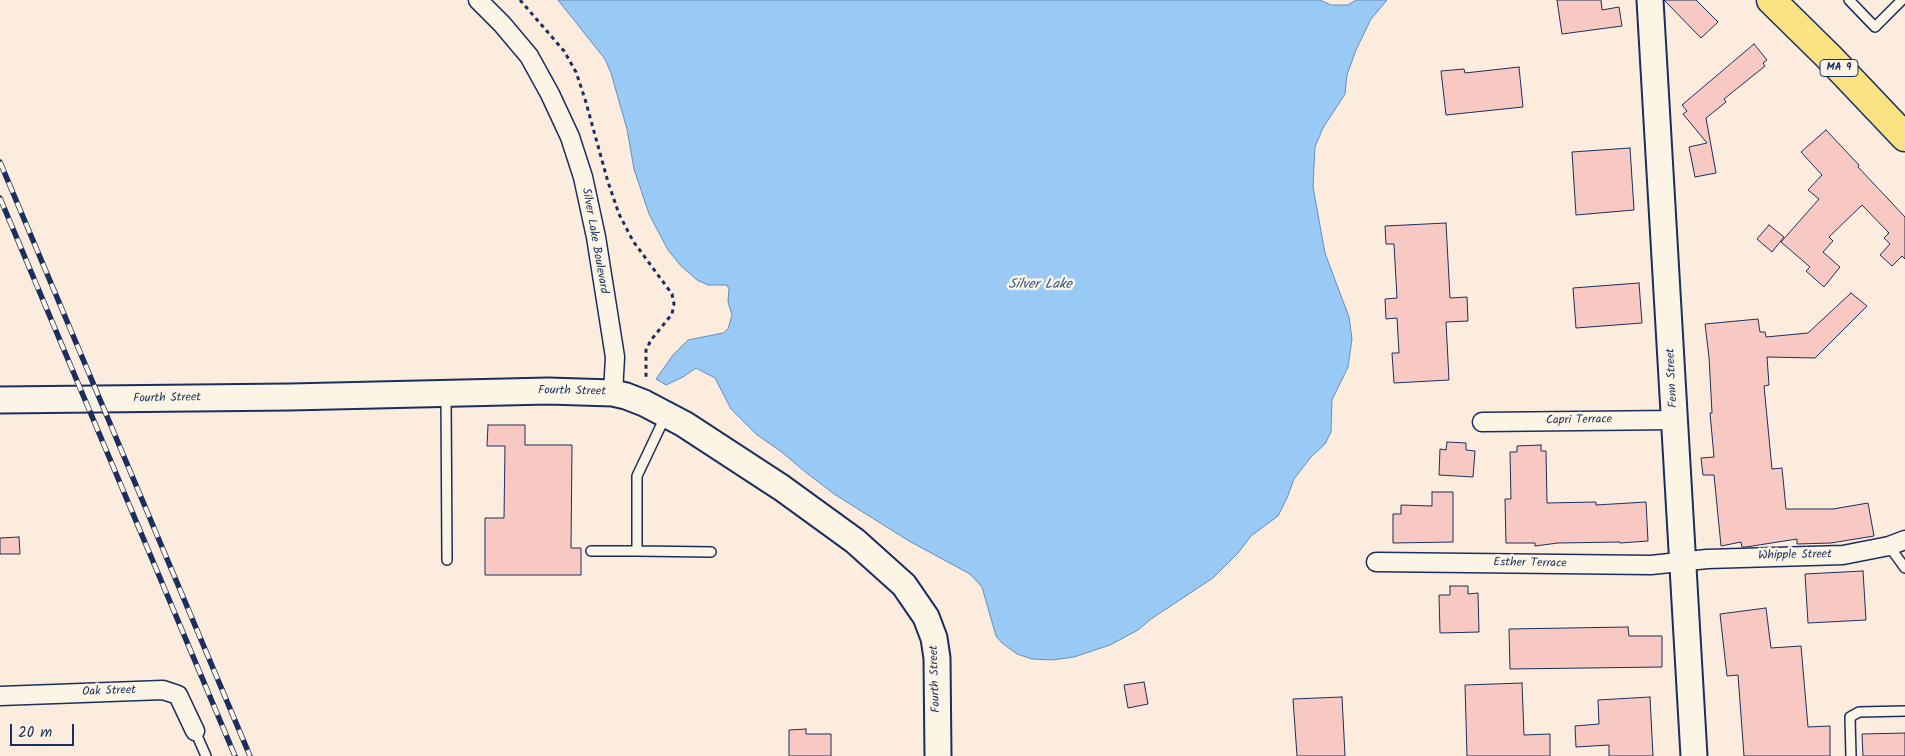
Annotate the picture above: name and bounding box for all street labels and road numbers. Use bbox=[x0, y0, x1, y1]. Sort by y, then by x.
road number: MA 9 bbox=[1820, 59, 1858, 76]
street label: Silver Lake Boulevard bbox=[578, 187, 610, 295]
street label: Fenn Street bbox=[1664, 348, 1682, 408]
street label: Fourth Street bbox=[538, 384, 606, 400]
street label: Fourth Street bbox=[133, 391, 201, 407]
street label: Capri Terrace bbox=[1546, 413, 1612, 429]
street label: Whipple Street bbox=[1758, 548, 1832, 564]
street label: Esther Terrace bbox=[1493, 556, 1567, 572]
street label: Fourth Street bbox=[928, 645, 944, 713]
street label: Oak Street bbox=[82, 684, 136, 700]

